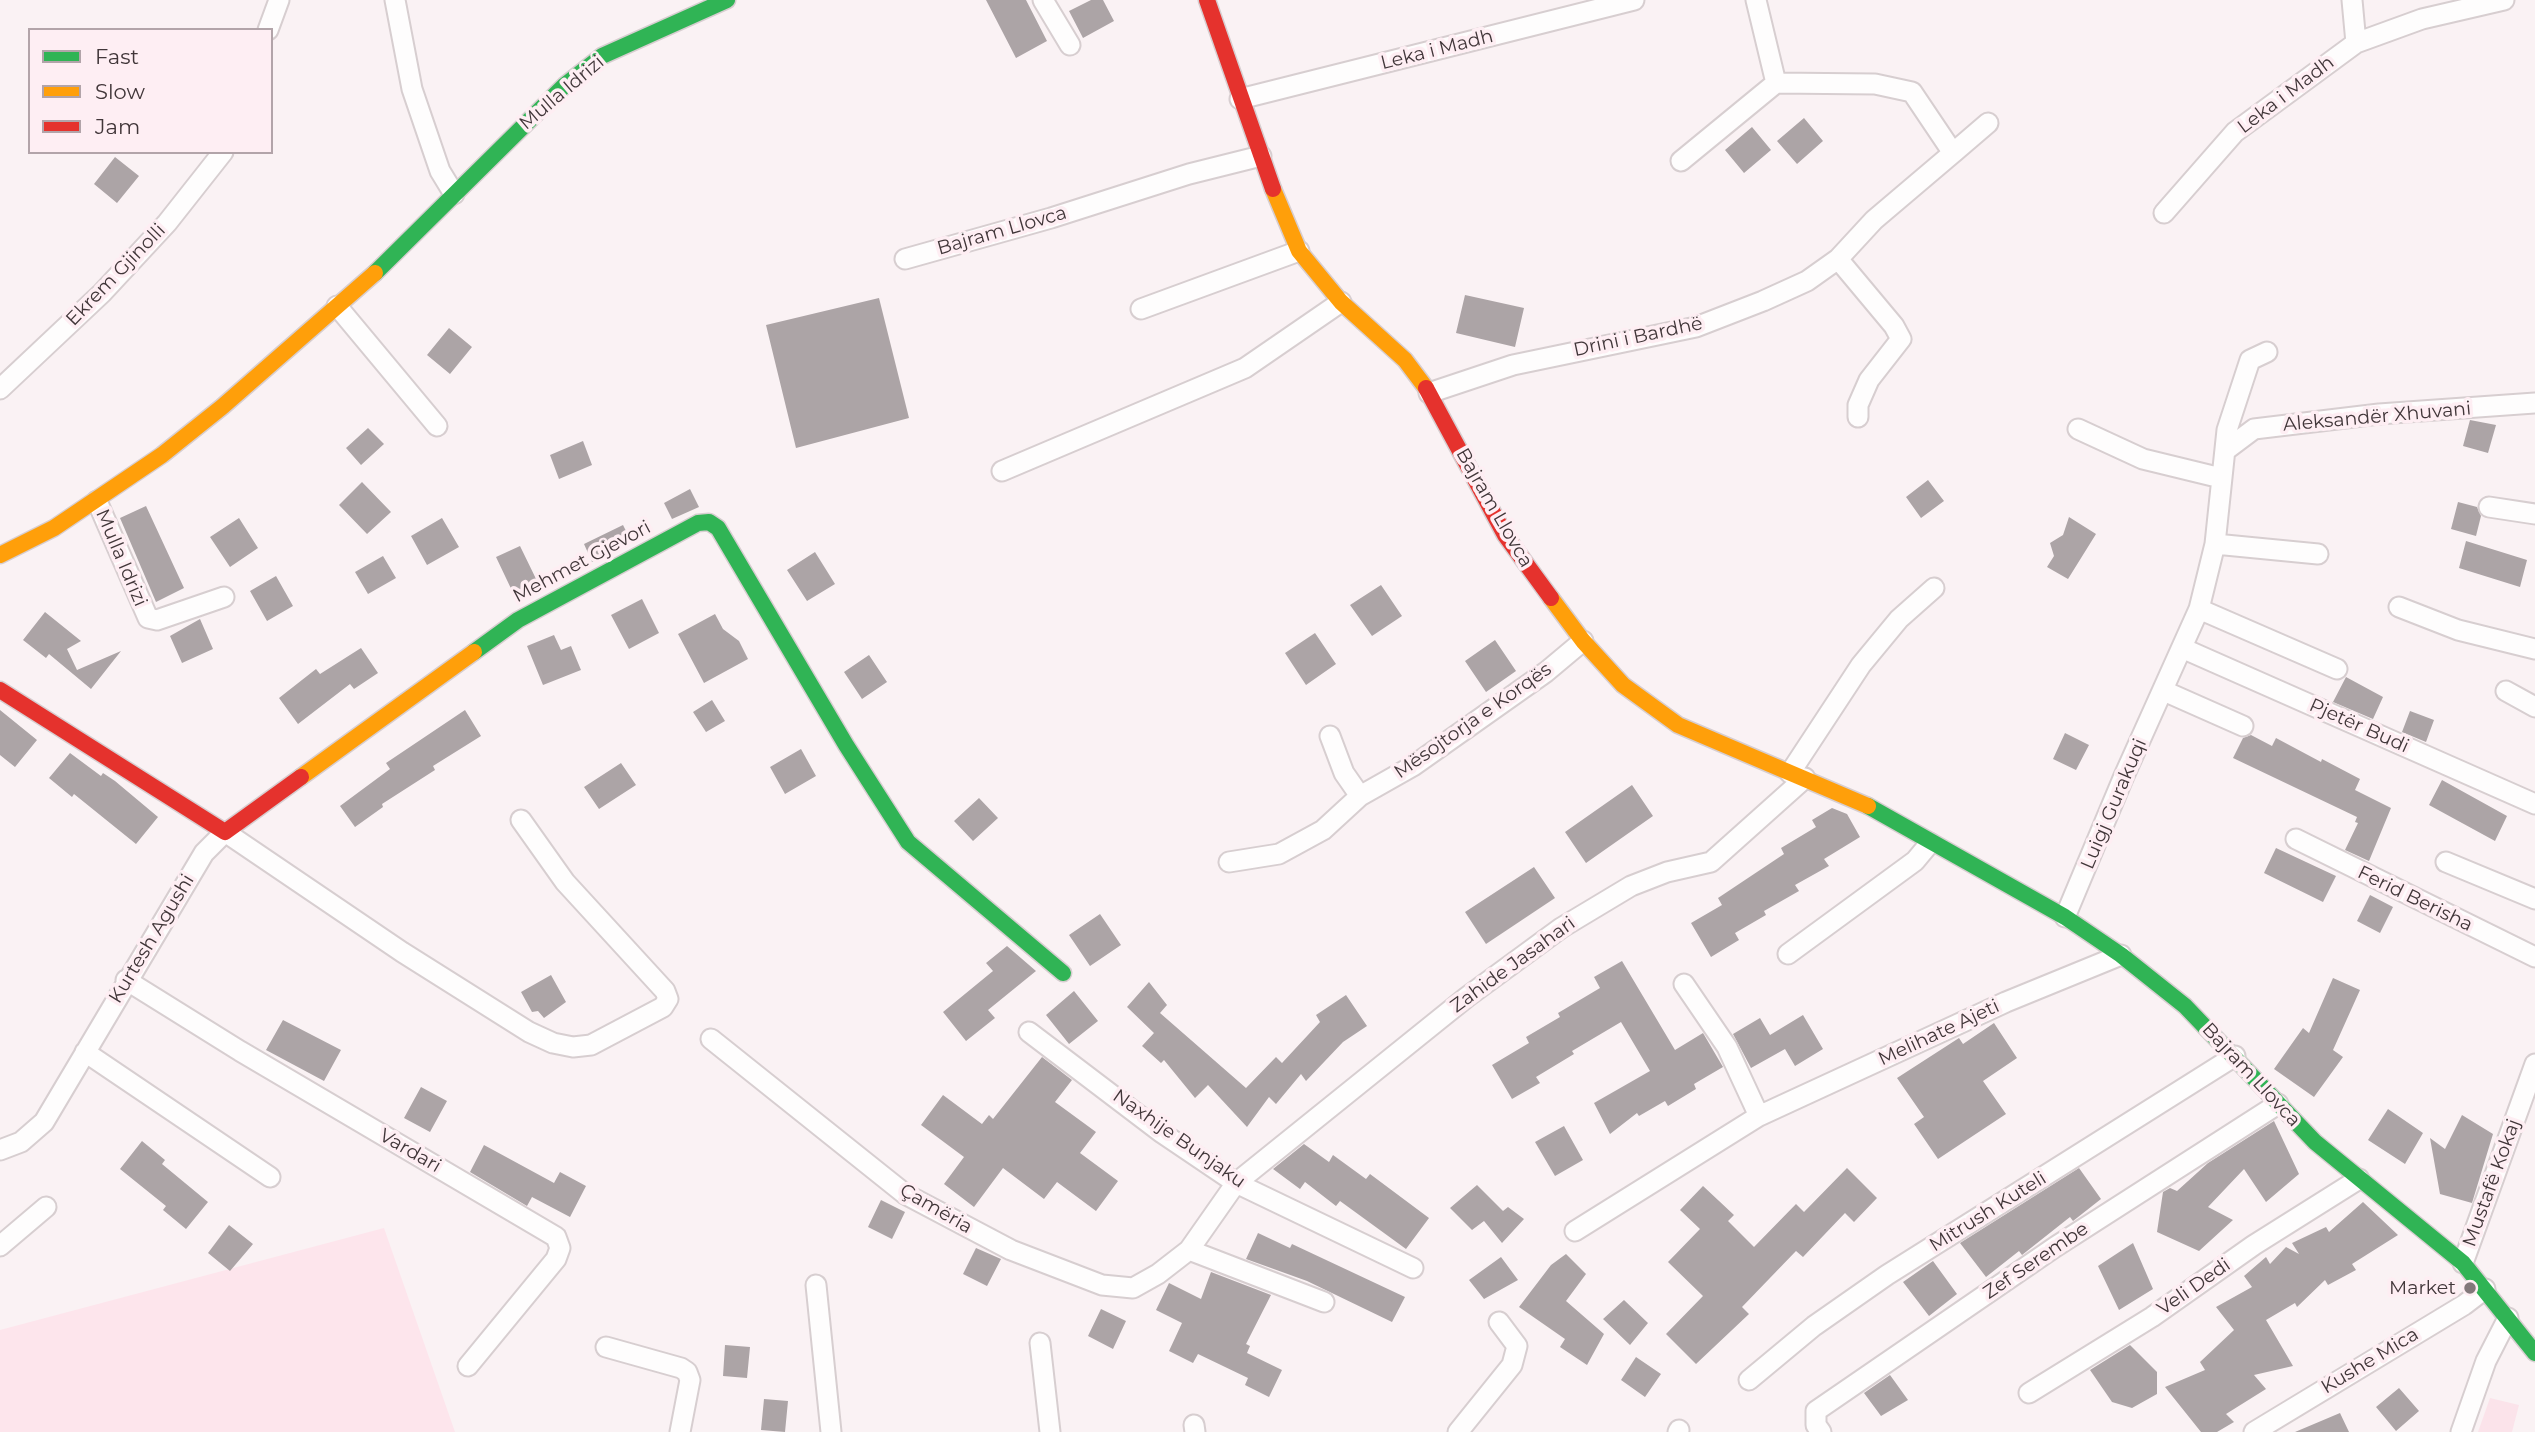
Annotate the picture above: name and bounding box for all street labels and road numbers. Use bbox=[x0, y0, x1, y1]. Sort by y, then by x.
street label: Leka i Madh bbox=[1378, 25, 1496, 75]
street label: Mulla Idrizi bbox=[515, 51, 609, 135]
street label: Leka i Madh bbox=[2233, 51, 2339, 139]
street label: Bajram Llovca bbox=[935, 202, 1069, 260]
street label: Ekrem Gjinolli bbox=[62, 219, 170, 331]
street label: Drini i Bardhë bbox=[1571, 312, 1705, 362]
street label: Aleksandër Xhuvani bbox=[2282, 397, 2472, 437]
street label: Bajram Llovca bbox=[1451, 444, 1537, 572]
street label: Mulla Idrizi bbox=[90, 506, 152, 610]
street label: Mehmet Gjevori bbox=[509, 516, 655, 608]
street label: Mësojtorja e Korqës bbox=[1390, 658, 1556, 784]
street label: Pjetër Budi bbox=[2306, 694, 2412, 758]
street label: Luigj Gurakuqi bbox=[2076, 735, 2152, 873]
street label: Ferid Berisha bbox=[2354, 861, 2476, 937]
street label: Kurtesh Agushi bbox=[105, 870, 199, 1008]
street label: Zahide Jasahari bbox=[1446, 912, 1580, 1018]
street label: Melihate Ajeti bbox=[1875, 995, 2003, 1071]
street label: Bajram Llovca bbox=[2197, 1018, 2305, 1132]
street label: Naxhije Bunjaku bbox=[1108, 1085, 1250, 1193]
street label: Mustafë Kokaj bbox=[2458, 1116, 2526, 1250]
street label: Vardari bbox=[375, 1124, 445, 1178]
street label: Mitrush Kuteli bbox=[1925, 1167, 2051, 1257]
street label: Çamëria bbox=[896, 1179, 976, 1239]
street label: Zef Serembe bbox=[1979, 1218, 2093, 1304]
street label: Veli Dedi bbox=[2153, 1254, 2235, 1320]
street label: Kushe Mica bbox=[2317, 1323, 2423, 1399]

